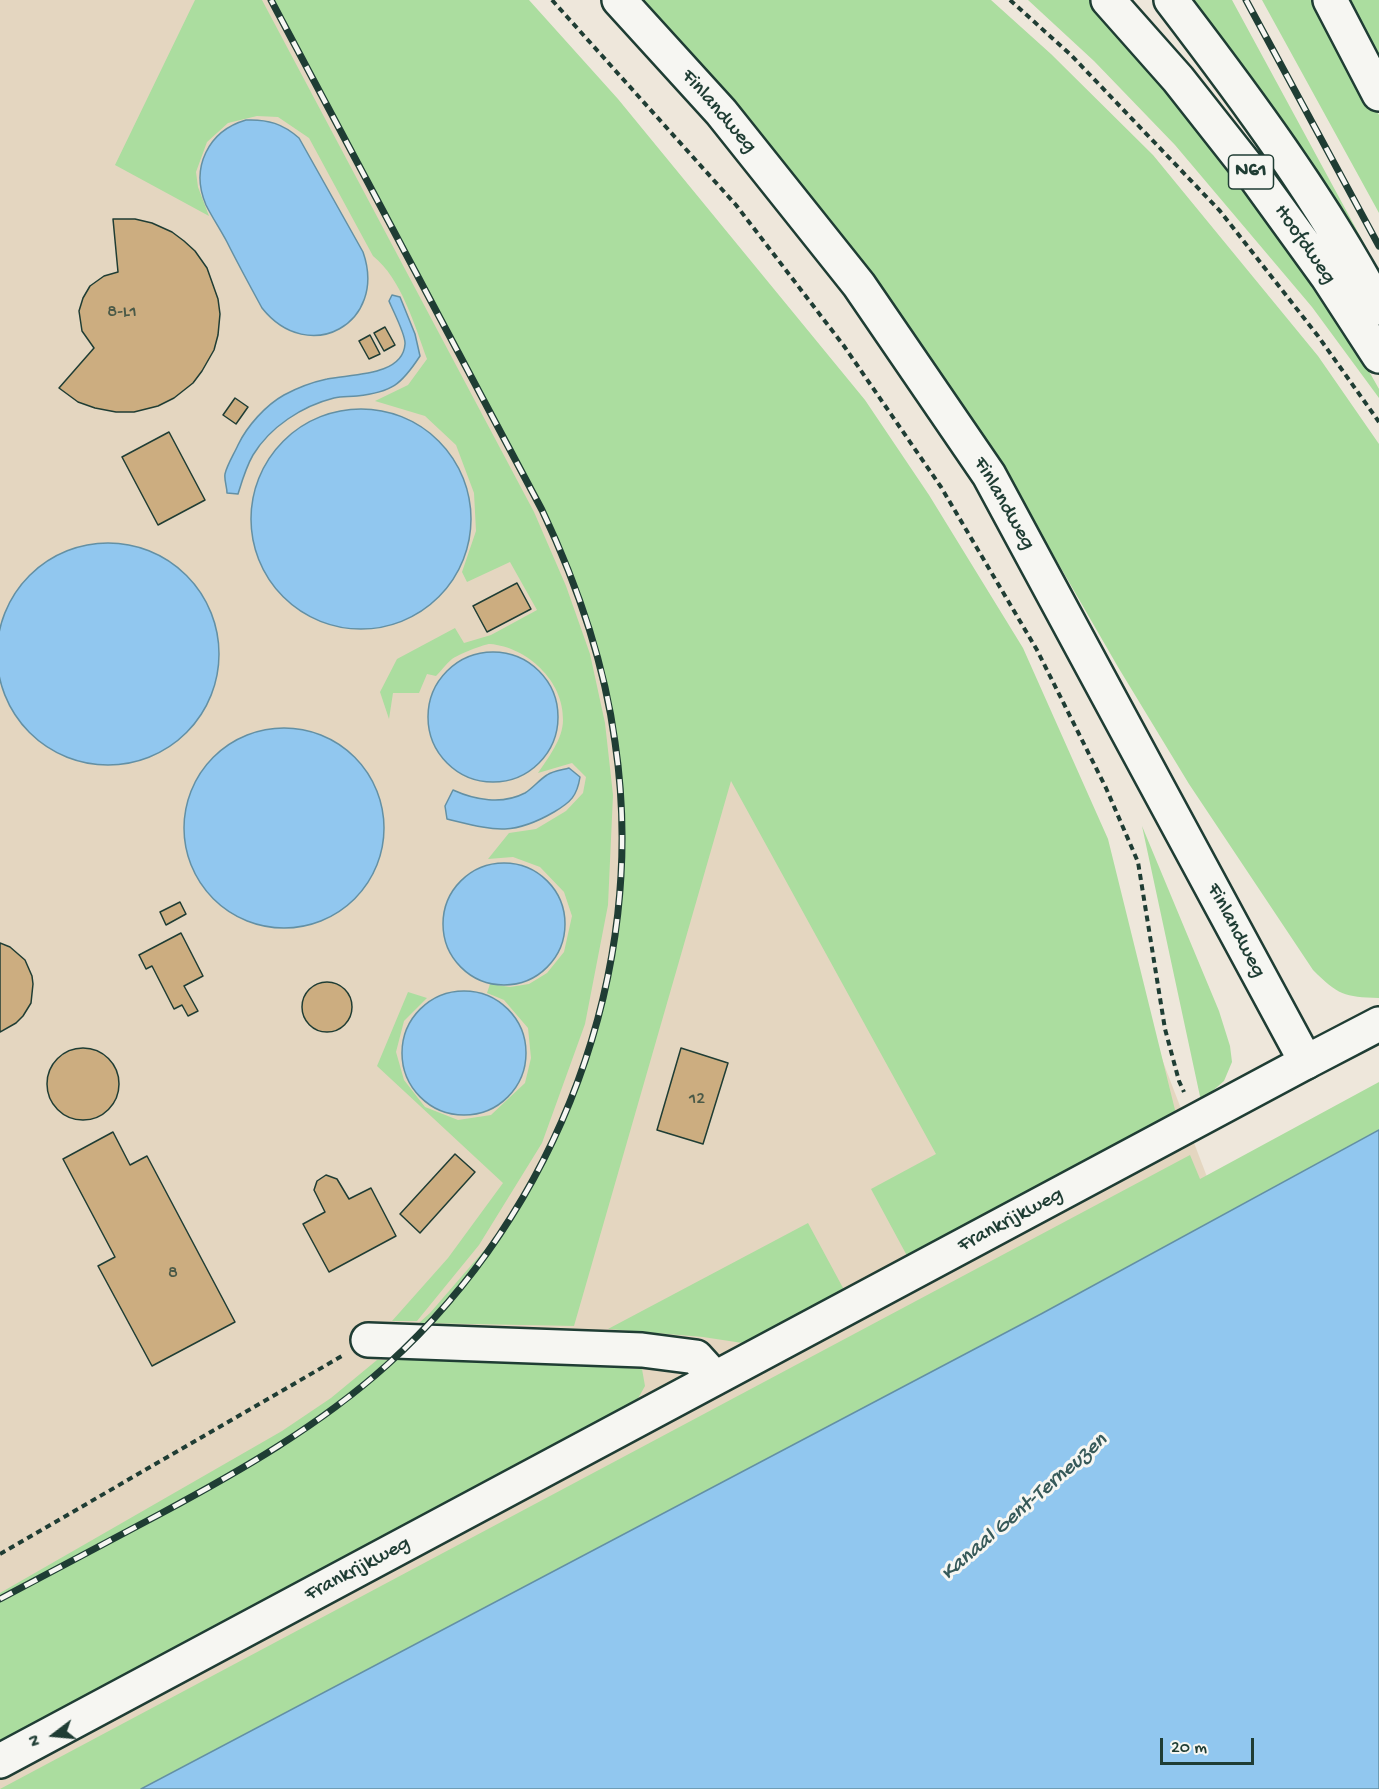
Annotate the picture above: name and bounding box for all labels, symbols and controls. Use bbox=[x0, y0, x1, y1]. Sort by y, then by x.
street label: Finlandweg bbox=[675, 65, 761, 159]
road number: N61 bbox=[1228, 155, 1274, 189]
street label: Hoofdweg bbox=[1267, 200, 1341, 290]
house number: 8-L1 bbox=[107, 302, 137, 324]
street label: Finlandweg bbox=[966, 453, 1040, 555]
street label: Finlandweg bbox=[1200, 880, 1270, 982]
house number: 12 bbox=[689, 1089, 705, 1111]
street label: Frankrijkweg bbox=[954, 1183, 1068, 1259]
house number: 8 bbox=[168, 1263, 178, 1285]
water label: Kanaal Gent-Terneuzen bbox=[936, 1428, 1114, 1588]
street label: Frankrijkweg bbox=[301, 1532, 415, 1608]
north arrow bbox=[24, 1705, 84, 1765]
scale bar bbox=[1163, 1726, 1258, 1764]
text: N bbox=[26, 1732, 47, 1748]
text: 20 m bbox=[1171, 1738, 1207, 1759]

